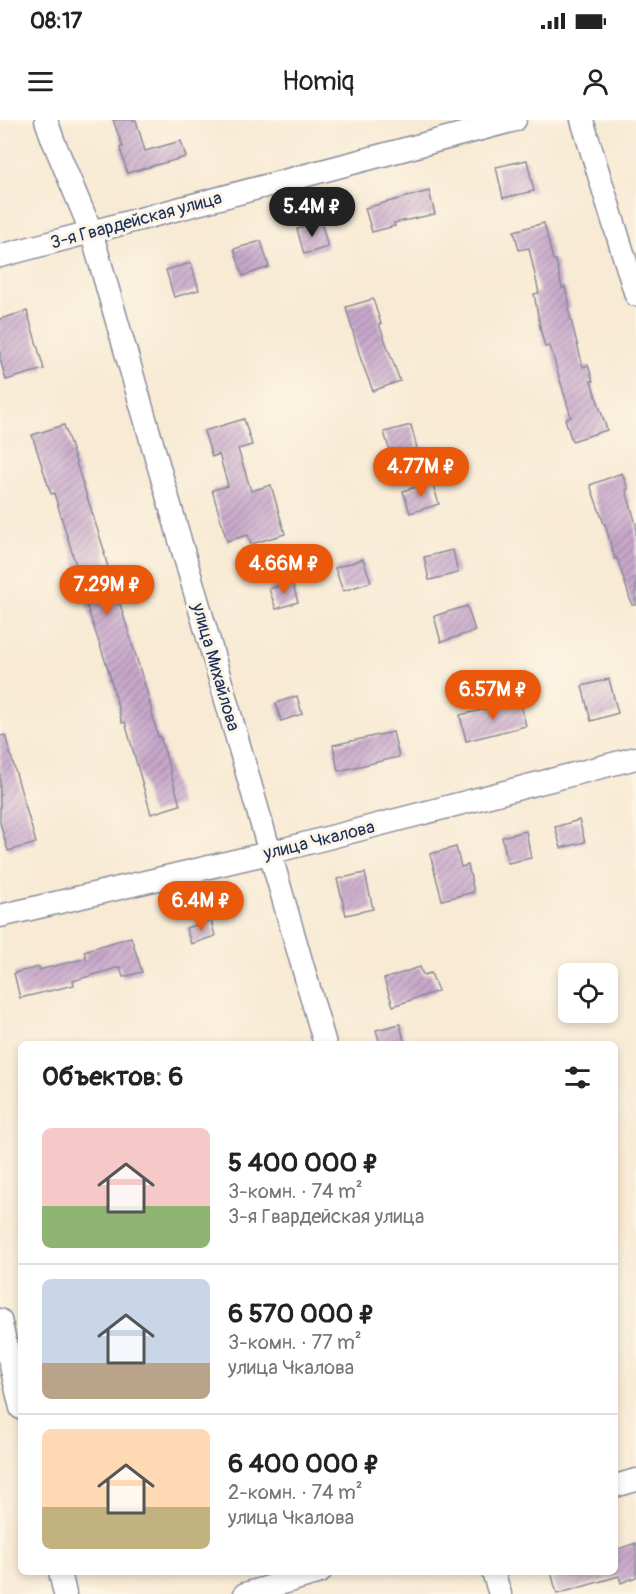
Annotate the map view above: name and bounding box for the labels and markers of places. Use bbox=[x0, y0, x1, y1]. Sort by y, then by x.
pin: 5.4M ₽ bbox=[263, 187, 361, 238]
pin: 4.77M ₽ bbox=[366, 447, 476, 498]
pin: 4.66M ₽ bbox=[229, 544, 339, 595]
pin: 7.29M ₽ bbox=[52, 565, 162, 616]
pin: 6.57M ₽ bbox=[438, 670, 548, 721]
pin: 6.4M ₽ bbox=[152, 881, 250, 932]

